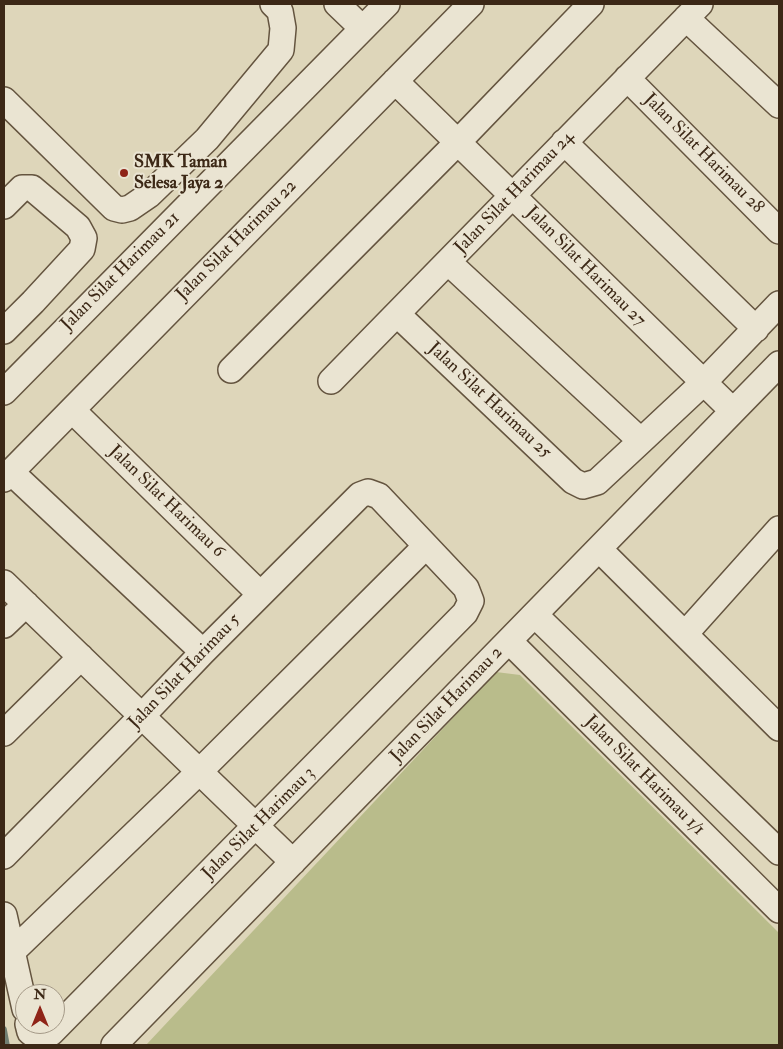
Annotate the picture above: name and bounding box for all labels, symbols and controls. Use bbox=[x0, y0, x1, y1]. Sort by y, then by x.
street label: Jalan Silat Harimau 28 bbox=[638, 89, 768, 219]
street label: Jalan Silat Harimau 24 bbox=[451, 127, 579, 259]
place label: SMK Taman Selesa Jaya 2 bbox=[134, 152, 227, 194]
marker: SMK Taman Selesa Jaya 2 bbox=[118, 167, 130, 179]
street label: Jalan Silat Harimau 22 bbox=[172, 176, 302, 306]
street label: Jalan Silat Harimau 27 bbox=[520, 202, 650, 332]
street label: Jalan Silat Harimau 21 bbox=[57, 208, 185, 336]
street label: Jalan Silat Harimau 25 bbox=[423, 338, 555, 464]
street label: Jalan Silat Harimau 6 bbox=[103, 441, 229, 563]
street label: Jalan Silat Harimau 5 bbox=[125, 610, 245, 734]
street label: Jalan Silat Harimau 2 bbox=[386, 642, 508, 768]
street label: Jalan Silat Harimau 1/1 bbox=[579, 711, 709, 841]
street label: Jalan Silat Harimau 3 bbox=[198, 763, 320, 885]
north arrow bbox=[15, 984, 65, 1034]
text: N bbox=[34, 986, 46, 1003]

